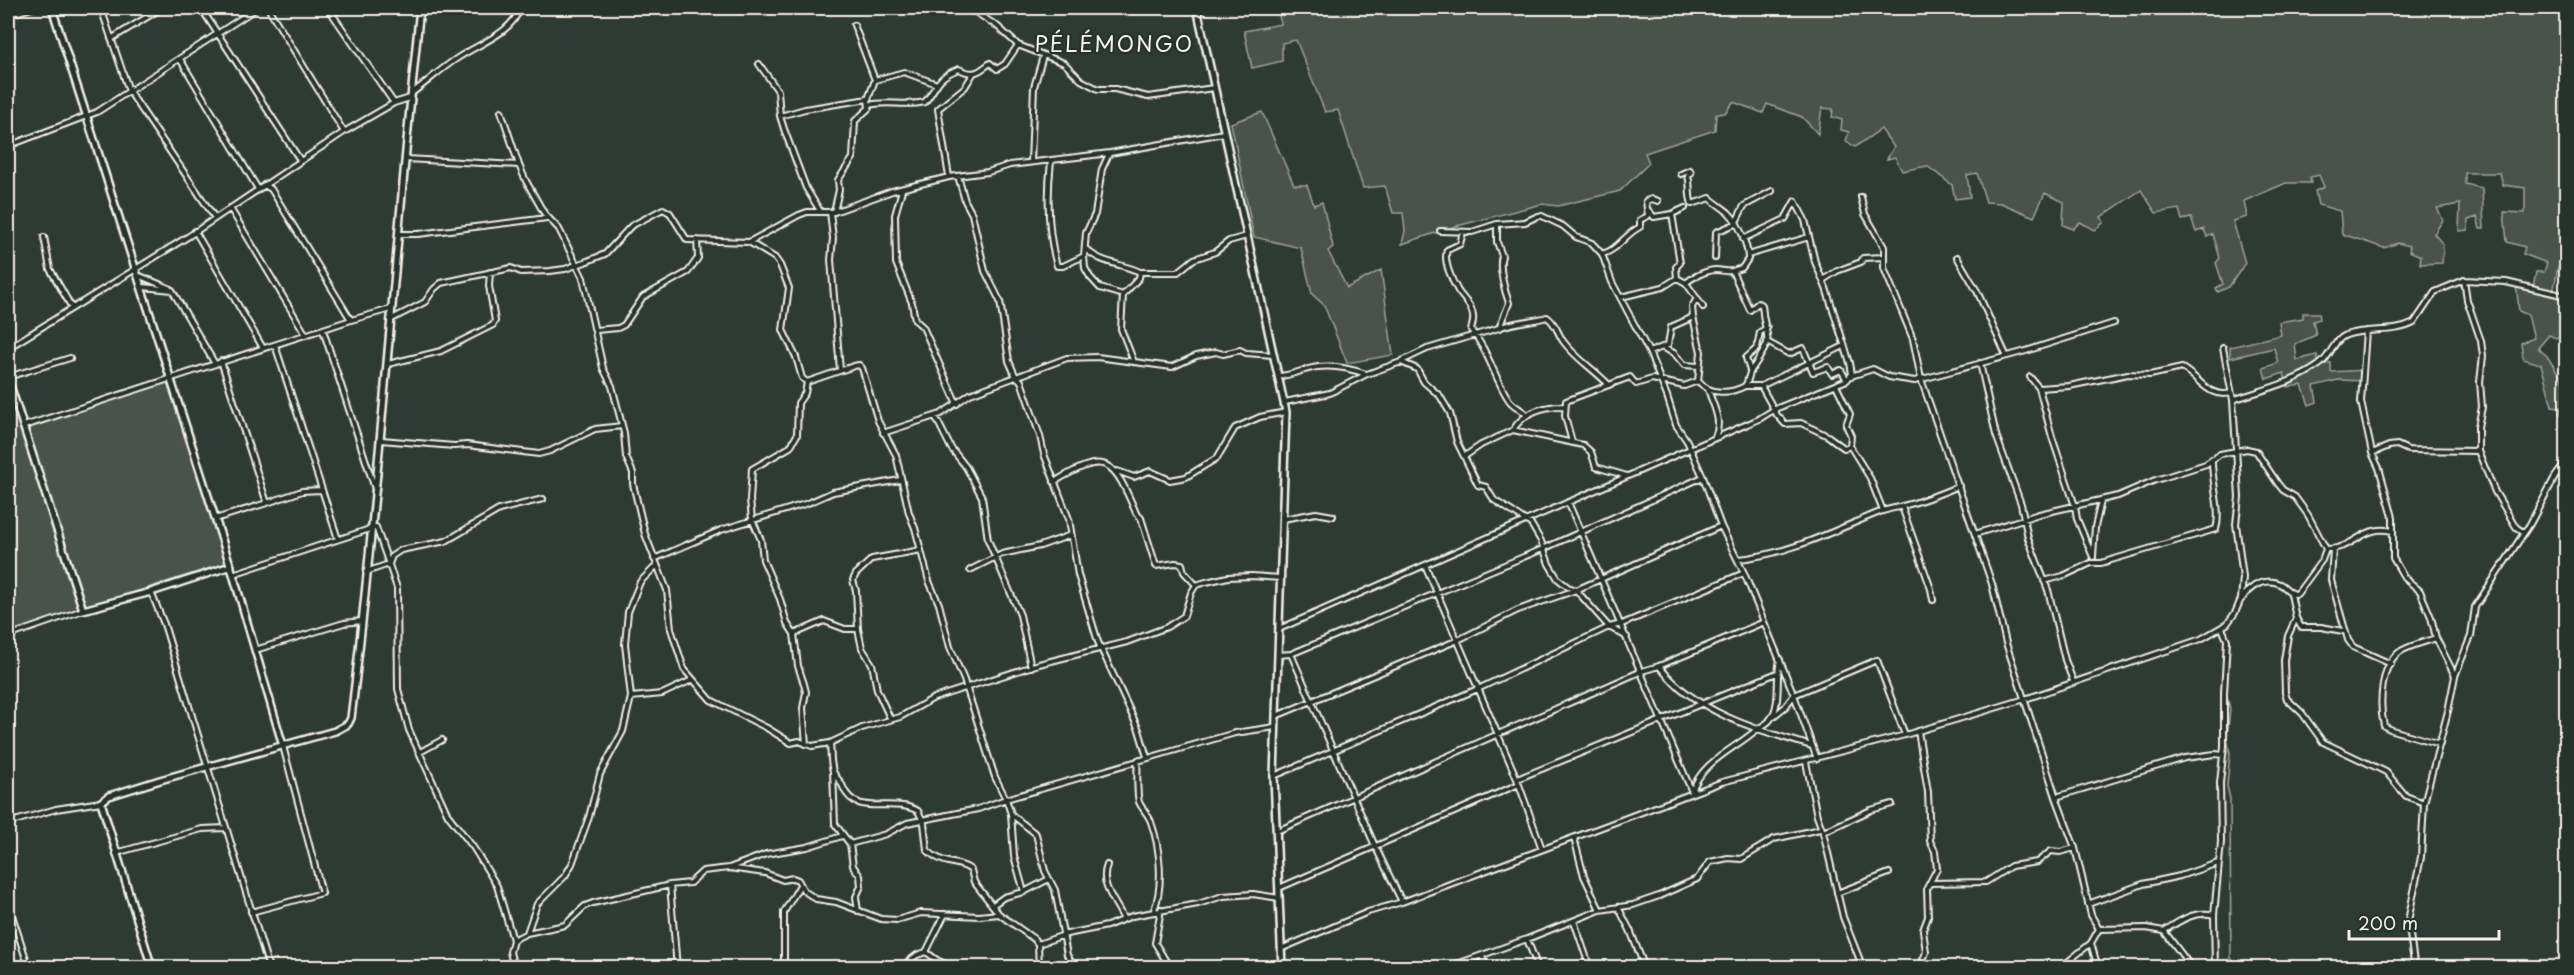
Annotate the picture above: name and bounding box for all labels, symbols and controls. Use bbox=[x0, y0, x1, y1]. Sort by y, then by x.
district label: PÉLÉMONGO bbox=[1034, 26, 1194, 59]
scale bar bbox=[2349, 903, 2499, 941]
text: 200 m bbox=[2358, 909, 2418, 936]

